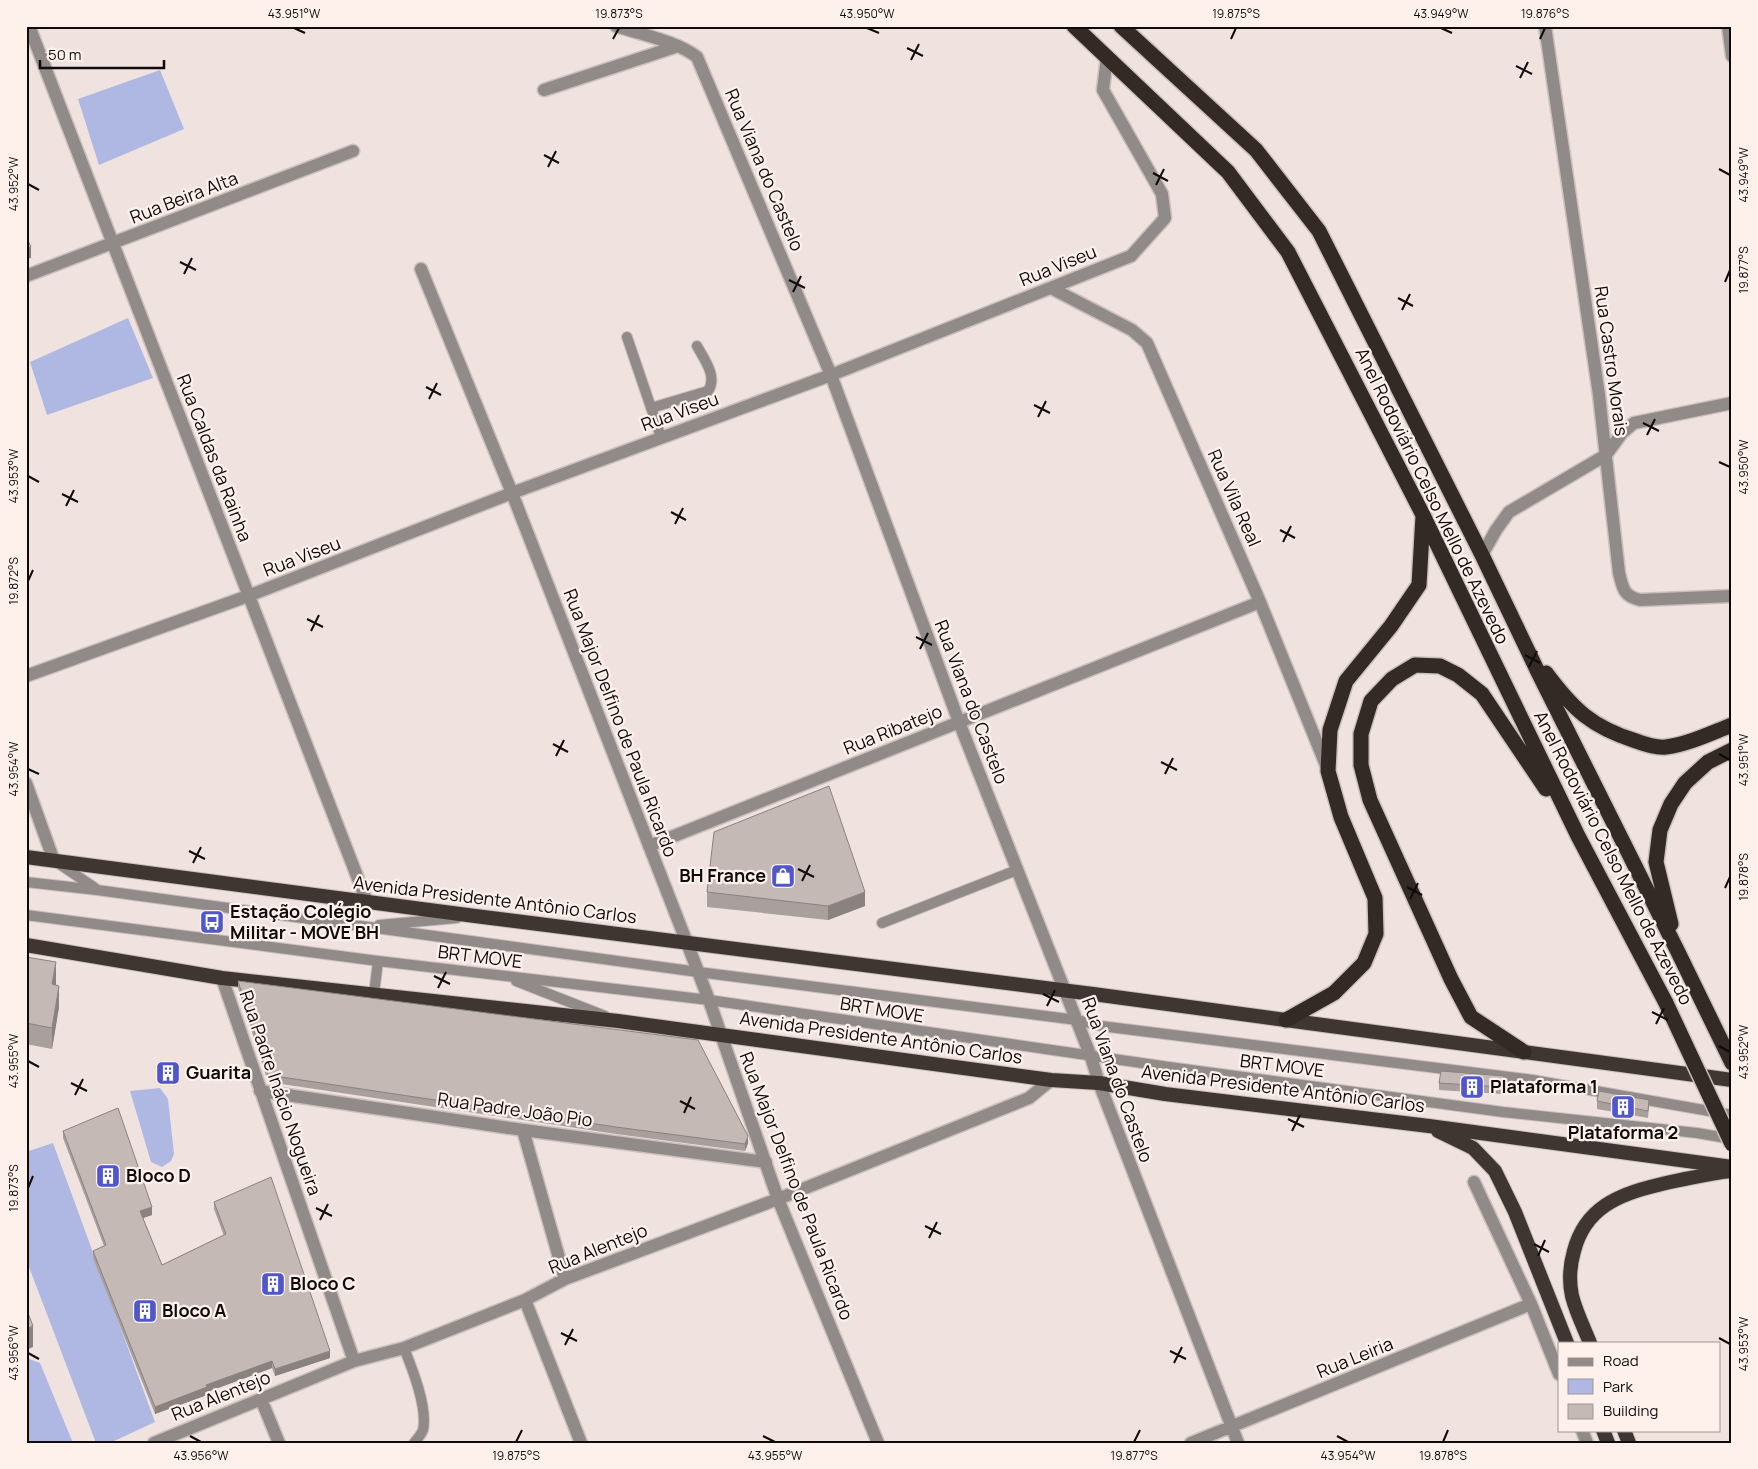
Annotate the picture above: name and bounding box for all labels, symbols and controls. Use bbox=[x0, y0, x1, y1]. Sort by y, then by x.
text: 43.951°W bbox=[268, 5, 321, 22]
text: 19.873°S bbox=[595, 5, 643, 22]
text: 43.950°W bbox=[839, 5, 895, 22]
text: 19.875°S bbox=[1212, 5, 1260, 22]
text: 43.949°W bbox=[1413, 5, 1469, 22]
text: 19.876°S bbox=[1521, 5, 1569, 22]
scale bar bbox=[40, 38, 164, 70]
text: 50 m bbox=[48, 44, 82, 65]
street label: Rua Viana do Castelo bbox=[720, 85, 810, 254]
text: 43.949°W bbox=[1735, 147, 1752, 203]
text: 43.952°W bbox=[5, 156, 22, 211]
street label: Rua Beira Alta bbox=[126, 165, 241, 229]
street label: Rua Viseu bbox=[1016, 239, 1100, 291]
text: 19.877°S bbox=[1735, 246, 1752, 294]
street label: Rua Castro Morais bbox=[1590, 284, 1634, 437]
street label: Anel Rodoviário Celso Mello de Azevedo bbox=[1350, 343, 1515, 648]
street label: Rua Caldas da Rainha bbox=[172, 370, 258, 545]
street label: Rua Viseu bbox=[637, 386, 722, 436]
text: 43.950°W bbox=[1735, 439, 1752, 495]
street label: Rua Vila Real bbox=[1203, 445, 1267, 550]
text: 43.953°W bbox=[5, 448, 22, 503]
street label: Rua Viseu bbox=[260, 530, 344, 582]
text: 19.872°S bbox=[5, 557, 22, 605]
street label: Rua Major Delfino de Paula Ricardo bbox=[559, 585, 683, 860]
street label: Rua Viana do Castelo bbox=[930, 616, 1014, 787]
street label: Rua Ribatejo bbox=[840, 698, 946, 760]
street label: Anel Rodoviário Celso Mello de Azevedo bbox=[1529, 706, 1699, 1009]
text: 43.951°W bbox=[1735, 733, 1752, 786]
text: 43.954°W bbox=[5, 741, 22, 796]
text: 19.878°S bbox=[1735, 853, 1752, 901]
place label: BH France bbox=[679, 863, 766, 887]
shop icon: BH France bbox=[770, 863, 796, 889]
street label: Avenida Presidente Antônio Carlos bbox=[352, 870, 638, 928]
place label: Estação Colégio Militar - MOVE BH bbox=[230, 899, 379, 944]
bus stop icon: Estação Colégio Militar - MOVE BH bbox=[199, 909, 225, 935]
street label: BRT MOVE bbox=[437, 939, 524, 973]
street label: Rua Padre Inácio Nogueira bbox=[235, 987, 327, 1198]
street label: BRT MOVE bbox=[838, 991, 926, 1028]
street label: Rua Viana do Castelo bbox=[1077, 994, 1159, 1166]
street label: Avenida Presidente Antônio Carlos bbox=[738, 1005, 1024, 1069]
text: 43.952°W bbox=[1735, 1024, 1752, 1079]
text: 43.955°W bbox=[5, 1033, 22, 1088]
street label: Rua Major Delfino de Paula Ricardo bbox=[735, 1048, 859, 1323]
street label: BRT MOVE bbox=[1239, 1048, 1326, 1082]
street label: Avenida Presidente Antônio Carlos bbox=[1140, 1059, 1426, 1117]
building icon: Guarita bbox=[155, 1060, 181, 1086]
place label: Guarita bbox=[186, 1060, 251, 1084]
building icon: Plataforma 1 bbox=[1459, 1074, 1485, 1100]
place label: Plataforma 1 bbox=[1490, 1074, 1598, 1098]
street label: Rua Padre João Pio bbox=[436, 1086, 594, 1132]
building icon: Plataforma 2 bbox=[1610, 1094, 1636, 1120]
place label: Plataforma 2 bbox=[1568, 1120, 1678, 1144]
building icon: Bloco D bbox=[95, 1163, 121, 1189]
place label: Bloco D bbox=[126, 1163, 191, 1187]
text: 19.873°S bbox=[5, 1164, 22, 1212]
street label: Rua Alentejo bbox=[545, 1217, 651, 1279]
building icon: Bloco C bbox=[260, 1271, 286, 1297]
place label: Bloco C bbox=[290, 1271, 356, 1295]
building icon: Bloco A bbox=[132, 1298, 158, 1324]
place label: Bloco A bbox=[162, 1298, 226, 1322]
text: 43.953°W bbox=[1735, 1316, 1752, 1371]
text: 43.956°W bbox=[5, 1325, 22, 1381]
street label: Rua Leiria bbox=[1313, 1331, 1396, 1383]
legend bbox=[1558, 1342, 1720, 1432]
text: Road bbox=[1603, 1350, 1639, 1371]
street label: Rua Alentejo bbox=[168, 1364, 274, 1426]
text: Park bbox=[1603, 1376, 1633, 1397]
text: Building bbox=[1603, 1400, 1658, 1421]
text: 43.956°W bbox=[173, 1447, 229, 1464]
text: 19.875°S bbox=[492, 1447, 540, 1464]
text: 43.955°W bbox=[748, 1447, 803, 1464]
text: 19.877°S bbox=[1110, 1447, 1158, 1464]
text: 43.954°W bbox=[1321, 1447, 1376, 1464]
text: 19.878°S bbox=[1419, 1447, 1467, 1464]

